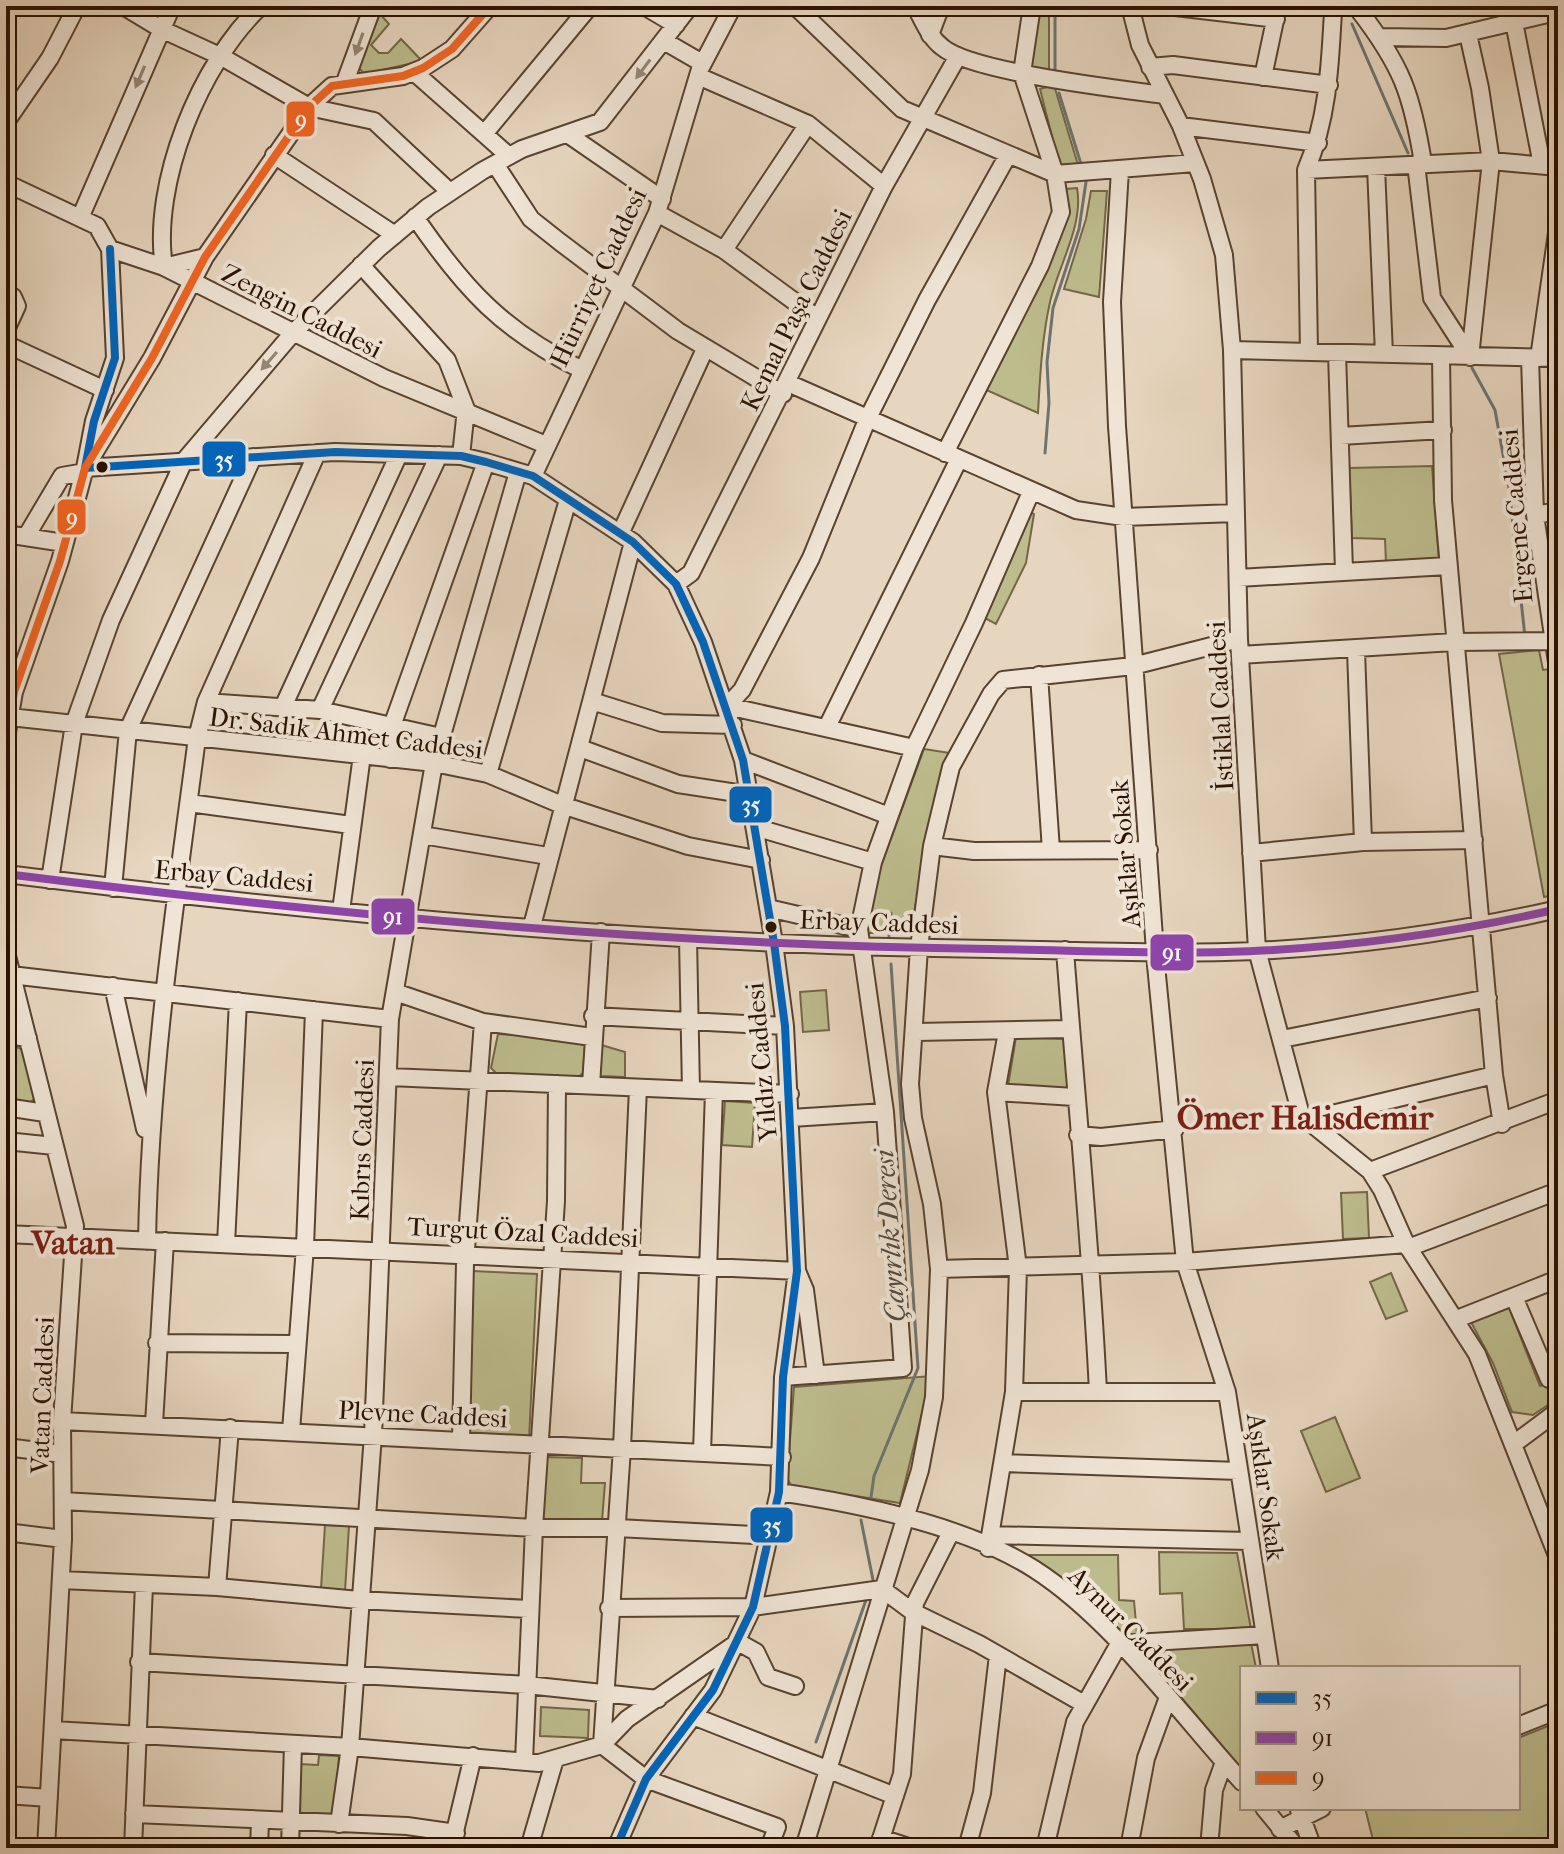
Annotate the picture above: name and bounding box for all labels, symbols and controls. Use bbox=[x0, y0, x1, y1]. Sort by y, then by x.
one-way arrow bbox=[352, 32, 365, 56]
one-way arrow bbox=[636, 58, 652, 79]
one-way arrow bbox=[134, 65, 147, 89]
line badge: 9 bbox=[285, 100, 316, 138]
text: 9 bbox=[294, 107, 307, 133]
street label: Hürriyet Caddesi bbox=[544, 183, 653, 371]
street label: Kemal Paşa Caddesi bbox=[734, 204, 859, 416]
street label: Zengin Caddesi bbox=[216, 258, 387, 365]
one-way arrow bbox=[261, 350, 278, 370]
street label: Ergene Caddesi bbox=[1493, 427, 1540, 604]
line badge: 35 bbox=[201, 440, 247, 478]
text: 35 bbox=[215, 447, 234, 473]
unlabelled marker bbox=[94, 459, 110, 475]
line badge: 9 bbox=[56, 498, 87, 536]
text: 9 bbox=[65, 505, 78, 531]
street label: İstiklal Caddesi bbox=[1200, 620, 1240, 792]
street label: Dr. Sadık Ahmet Caddesi bbox=[207, 701, 485, 766]
street label: Aşıklar Sokak bbox=[1104, 778, 1148, 930]
line badge: 35 bbox=[728, 785, 773, 824]
text: 35 bbox=[742, 792, 761, 818]
street label: Erbay Caddesi bbox=[153, 854, 315, 899]
line badge: 91 bbox=[370, 897, 416, 936]
text: 91 bbox=[382, 904, 403, 930]
street label: Erbay Caddesi bbox=[799, 904, 960, 941]
unlabelled marker bbox=[763, 919, 779, 935]
line badge: 91 bbox=[1149, 933, 1195, 972]
text: 91 bbox=[1161, 940, 1182, 966]
street label: Yıldız Caddesi bbox=[739, 981, 784, 1144]
street label: Kıbrıs Caddesi bbox=[344, 1058, 381, 1221]
district label: Ömer Halisdemir bbox=[1177, 1097, 1434, 1138]
water label: Çayırlık Deresi bbox=[867, 1146, 912, 1323]
street label: Turgut Özal Caddesi bbox=[407, 1210, 640, 1254]
district label: Vatan bbox=[30, 1223, 115, 1263]
street label: Vatan Caddesi bbox=[24, 1316, 61, 1475]
street label: Plevne Caddesi bbox=[337, 1395, 509, 1434]
street label: Aşıklar Sokak bbox=[1240, 1410, 1291, 1563]
line badge: 35 bbox=[749, 1506, 794, 1544]
text: 35 bbox=[763, 1513, 782, 1539]
street label: Aynur Caddesi bbox=[1061, 1560, 1200, 1698]
legend bbox=[1240, 1666, 1520, 1810]
text: 35 bbox=[1312, 1684, 1332, 1712]
text: 91 bbox=[1312, 1724, 1333, 1752]
text: 9 bbox=[1312, 1764, 1325, 1792]

